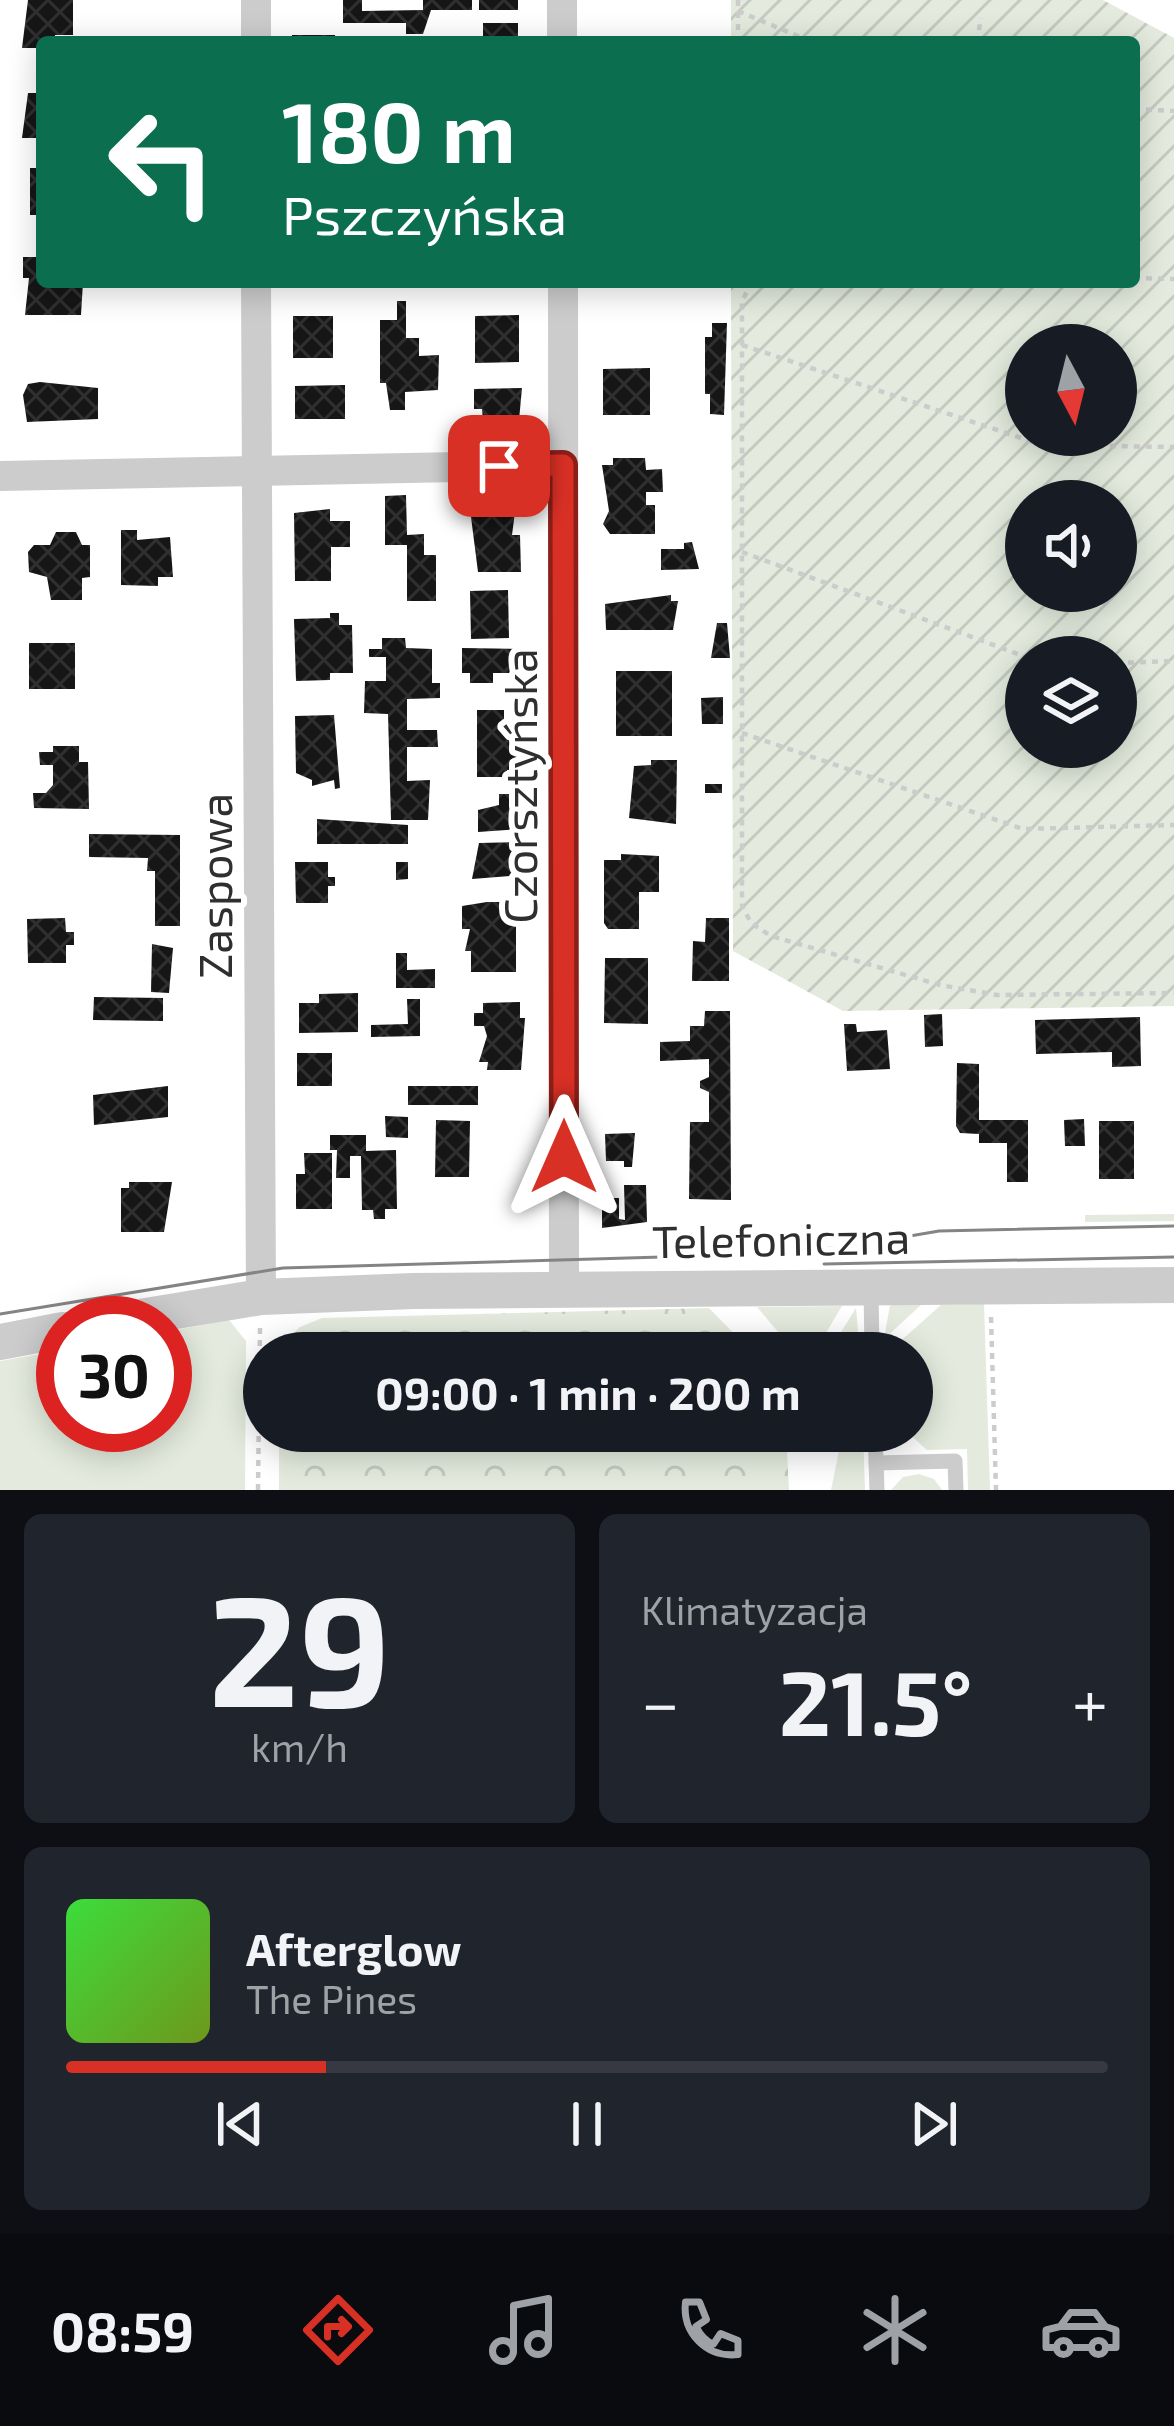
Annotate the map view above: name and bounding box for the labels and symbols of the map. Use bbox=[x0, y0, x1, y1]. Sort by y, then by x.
north arrow bbox=[1005, 324, 1137, 456]
pin bbox=[448, 415, 550, 517]
street label: Czorsztyńska bbox=[492, 648, 546, 924]
street label: Zaspowa bbox=[187, 793, 241, 979]
position arrow bbox=[501, 1094, 627, 1220]
street label: Telefoniczna bbox=[651, 1209, 911, 1267]
speed limit sign: 30 bbox=[36, 1296, 192, 1452]

